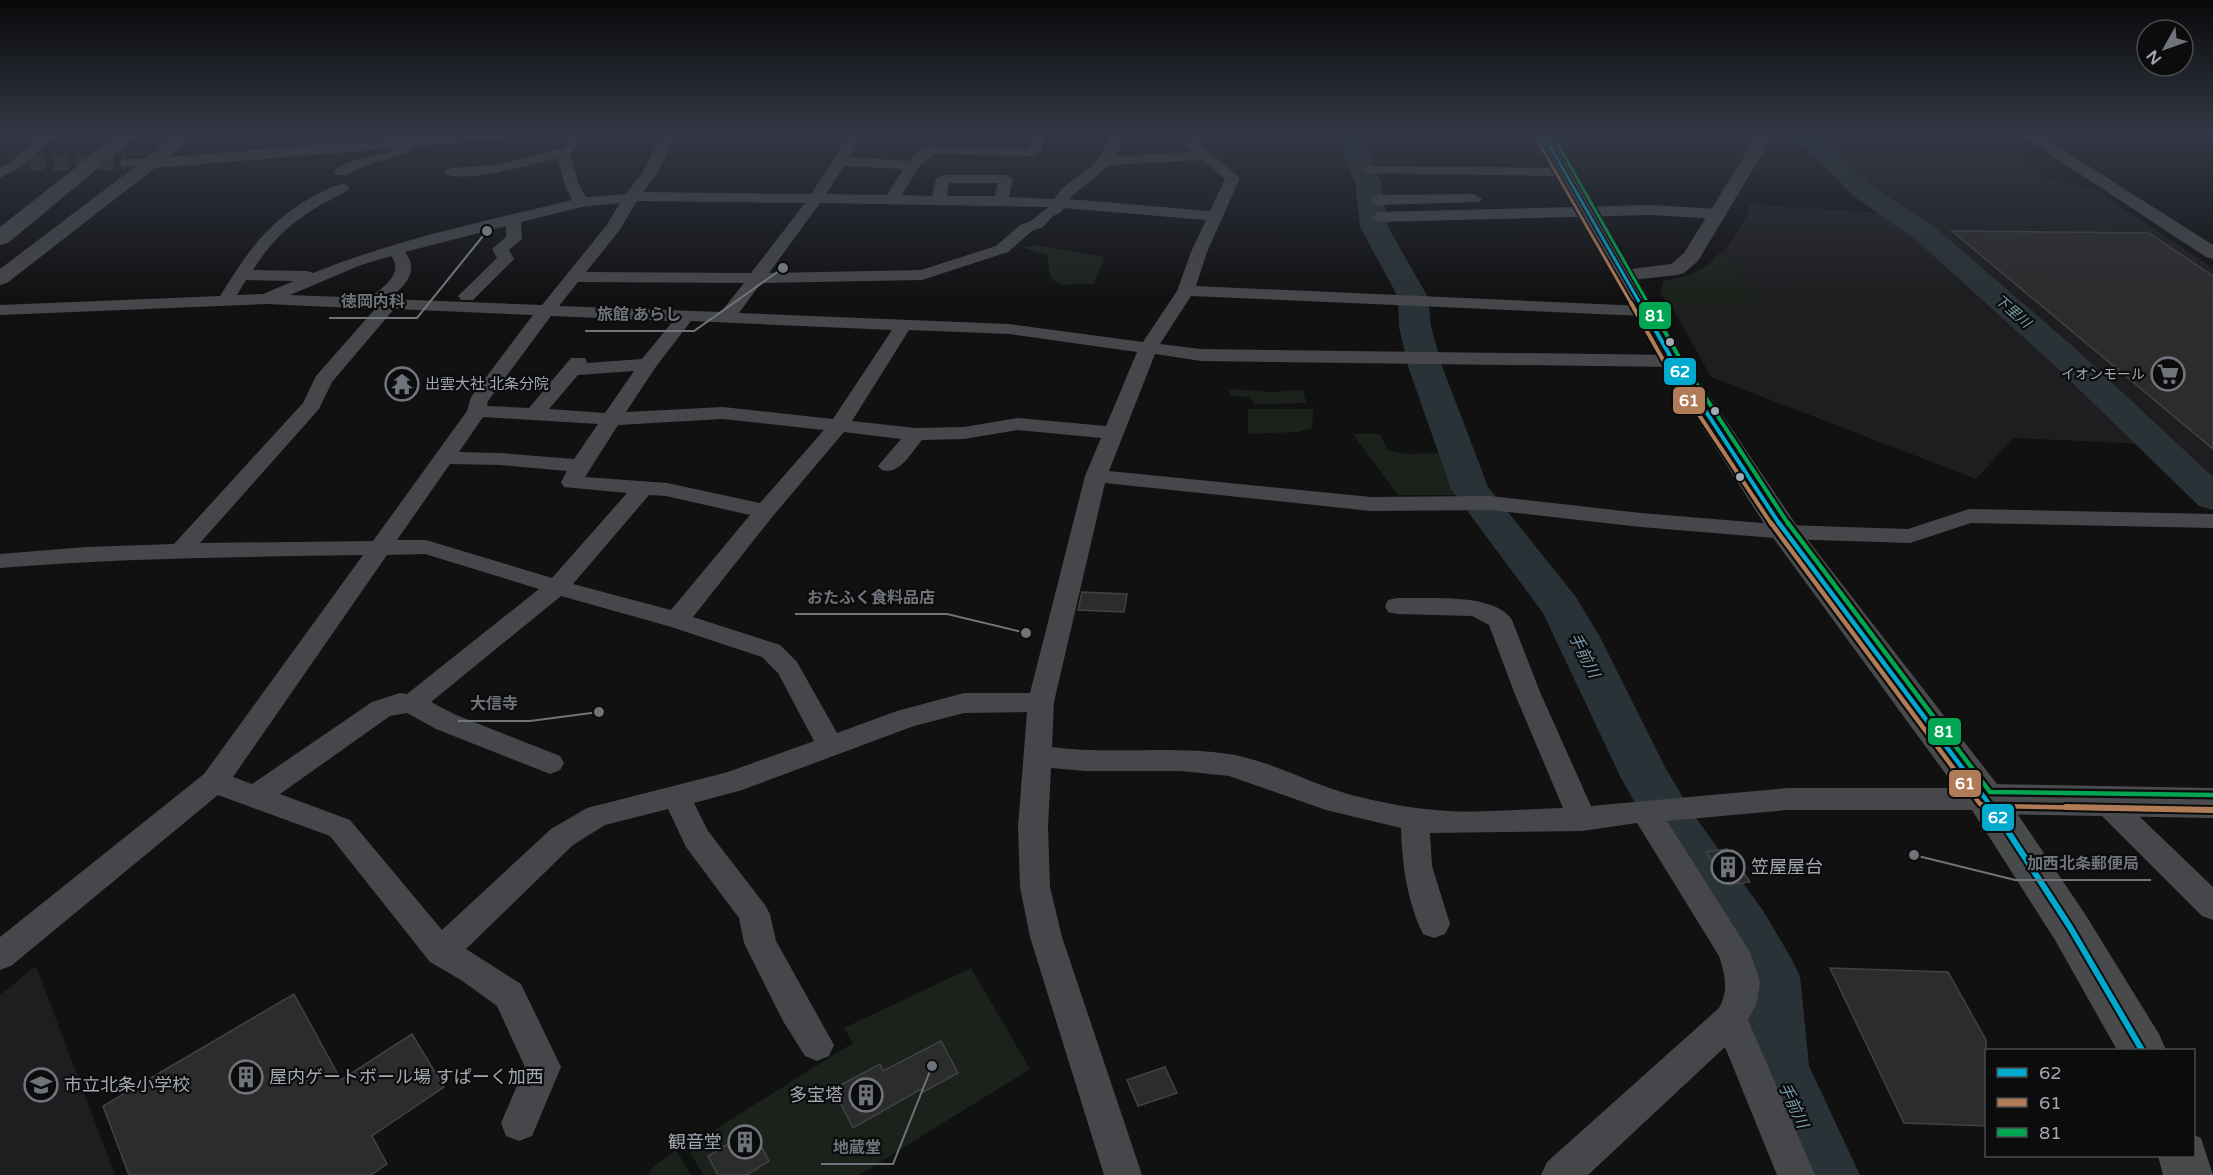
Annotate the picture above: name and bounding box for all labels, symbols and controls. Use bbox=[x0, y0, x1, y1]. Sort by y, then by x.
north arrow bbox=[2135, 18, 2195, 78]
text: N bbox=[2142, 46, 2166, 68]
callout: 徳岡内科 bbox=[329, 284, 417, 318]
water label: 下里川 bbox=[1991, 291, 2036, 333]
text: 徳岡内科 bbox=[341, 292, 405, 312]
callout: 旅館 あらし bbox=[585, 297, 694, 331]
line badge: 81 bbox=[1638, 301, 1672, 330]
text: 旅館 あらし bbox=[597, 305, 681, 325]
text: 81 bbox=[1645, 306, 1665, 326]
unlabelled marker bbox=[1664, 336, 1676, 348]
supermarket icon: イオンモール bbox=[2150, 356, 2186, 392]
line badge: 62 bbox=[1663, 357, 1697, 386]
text: 62 bbox=[1670, 362, 1690, 382]
temple icon: 出雲大社 北条分院 bbox=[384, 366, 420, 402]
place label: イオンモール bbox=[2061, 366, 2145, 383]
place label: 出雲大社 北条分院 bbox=[425, 375, 549, 393]
line badge: 61 bbox=[1672, 386, 1706, 415]
text: 61 bbox=[1679, 391, 1699, 411]
unlabelled marker bbox=[1709, 405, 1721, 417]
unlabelled marker bbox=[1734, 471, 1746, 483]
callout: おたふく食料品店 bbox=[795, 580, 947, 614]
text: おたふく食料品店 bbox=[807, 588, 935, 608]
water label: 手前川 bbox=[1564, 630, 1605, 683]
callout: 大信寺 bbox=[458, 687, 530, 721]
text: 大信寺 bbox=[470, 694, 518, 714]
line badge: 81 bbox=[1927, 717, 1962, 746]
text: 81 bbox=[1934, 722, 1954, 742]
line badge: 61 bbox=[1948, 769, 1982, 798]
text: 61 bbox=[1955, 774, 1975, 794]
line badge: 62 bbox=[1981, 803, 2015, 832]
text: 62 bbox=[1988, 808, 2008, 828]
callout: 加西北条郵便局 bbox=[2015, 846, 2151, 880]
building icon: 笠屋屋台 bbox=[1710, 849, 1746, 885]
text: 加西北条郵便局 bbox=[2027, 854, 2139, 874]
place label: 笠屋屋台 bbox=[1751, 856, 1823, 878]
legend bbox=[1985, 1049, 2195, 1157]
building icon: 屋内ゲートボール場 すぱーく加西 bbox=[228, 1059, 264, 1095]
text: 62 bbox=[2039, 1062, 2062, 1084]
place label: 屋内ゲートボール場 すぱーく加西 bbox=[269, 1066, 544, 1088]
school or university icon: 市立北条小学校 bbox=[23, 1067, 59, 1103]
place label: 市立北条小学校 bbox=[64, 1074, 190, 1096]
building icon: 多宝塔 bbox=[848, 1077, 884, 1113]
water label: 手前川 bbox=[1774, 1079, 1813, 1133]
place label: 多宝塔 bbox=[789, 1084, 843, 1106]
text: 61 bbox=[2039, 1092, 2062, 1114]
text: 81 bbox=[2039, 1122, 2062, 1144]
building icon: 観音堂 bbox=[727, 1124, 763, 1160]
callout: 地蔵堂 bbox=[821, 1130, 893, 1164]
place label: 観音堂 bbox=[668, 1131, 722, 1153]
text: 地蔵堂 bbox=[833, 1138, 881, 1158]

